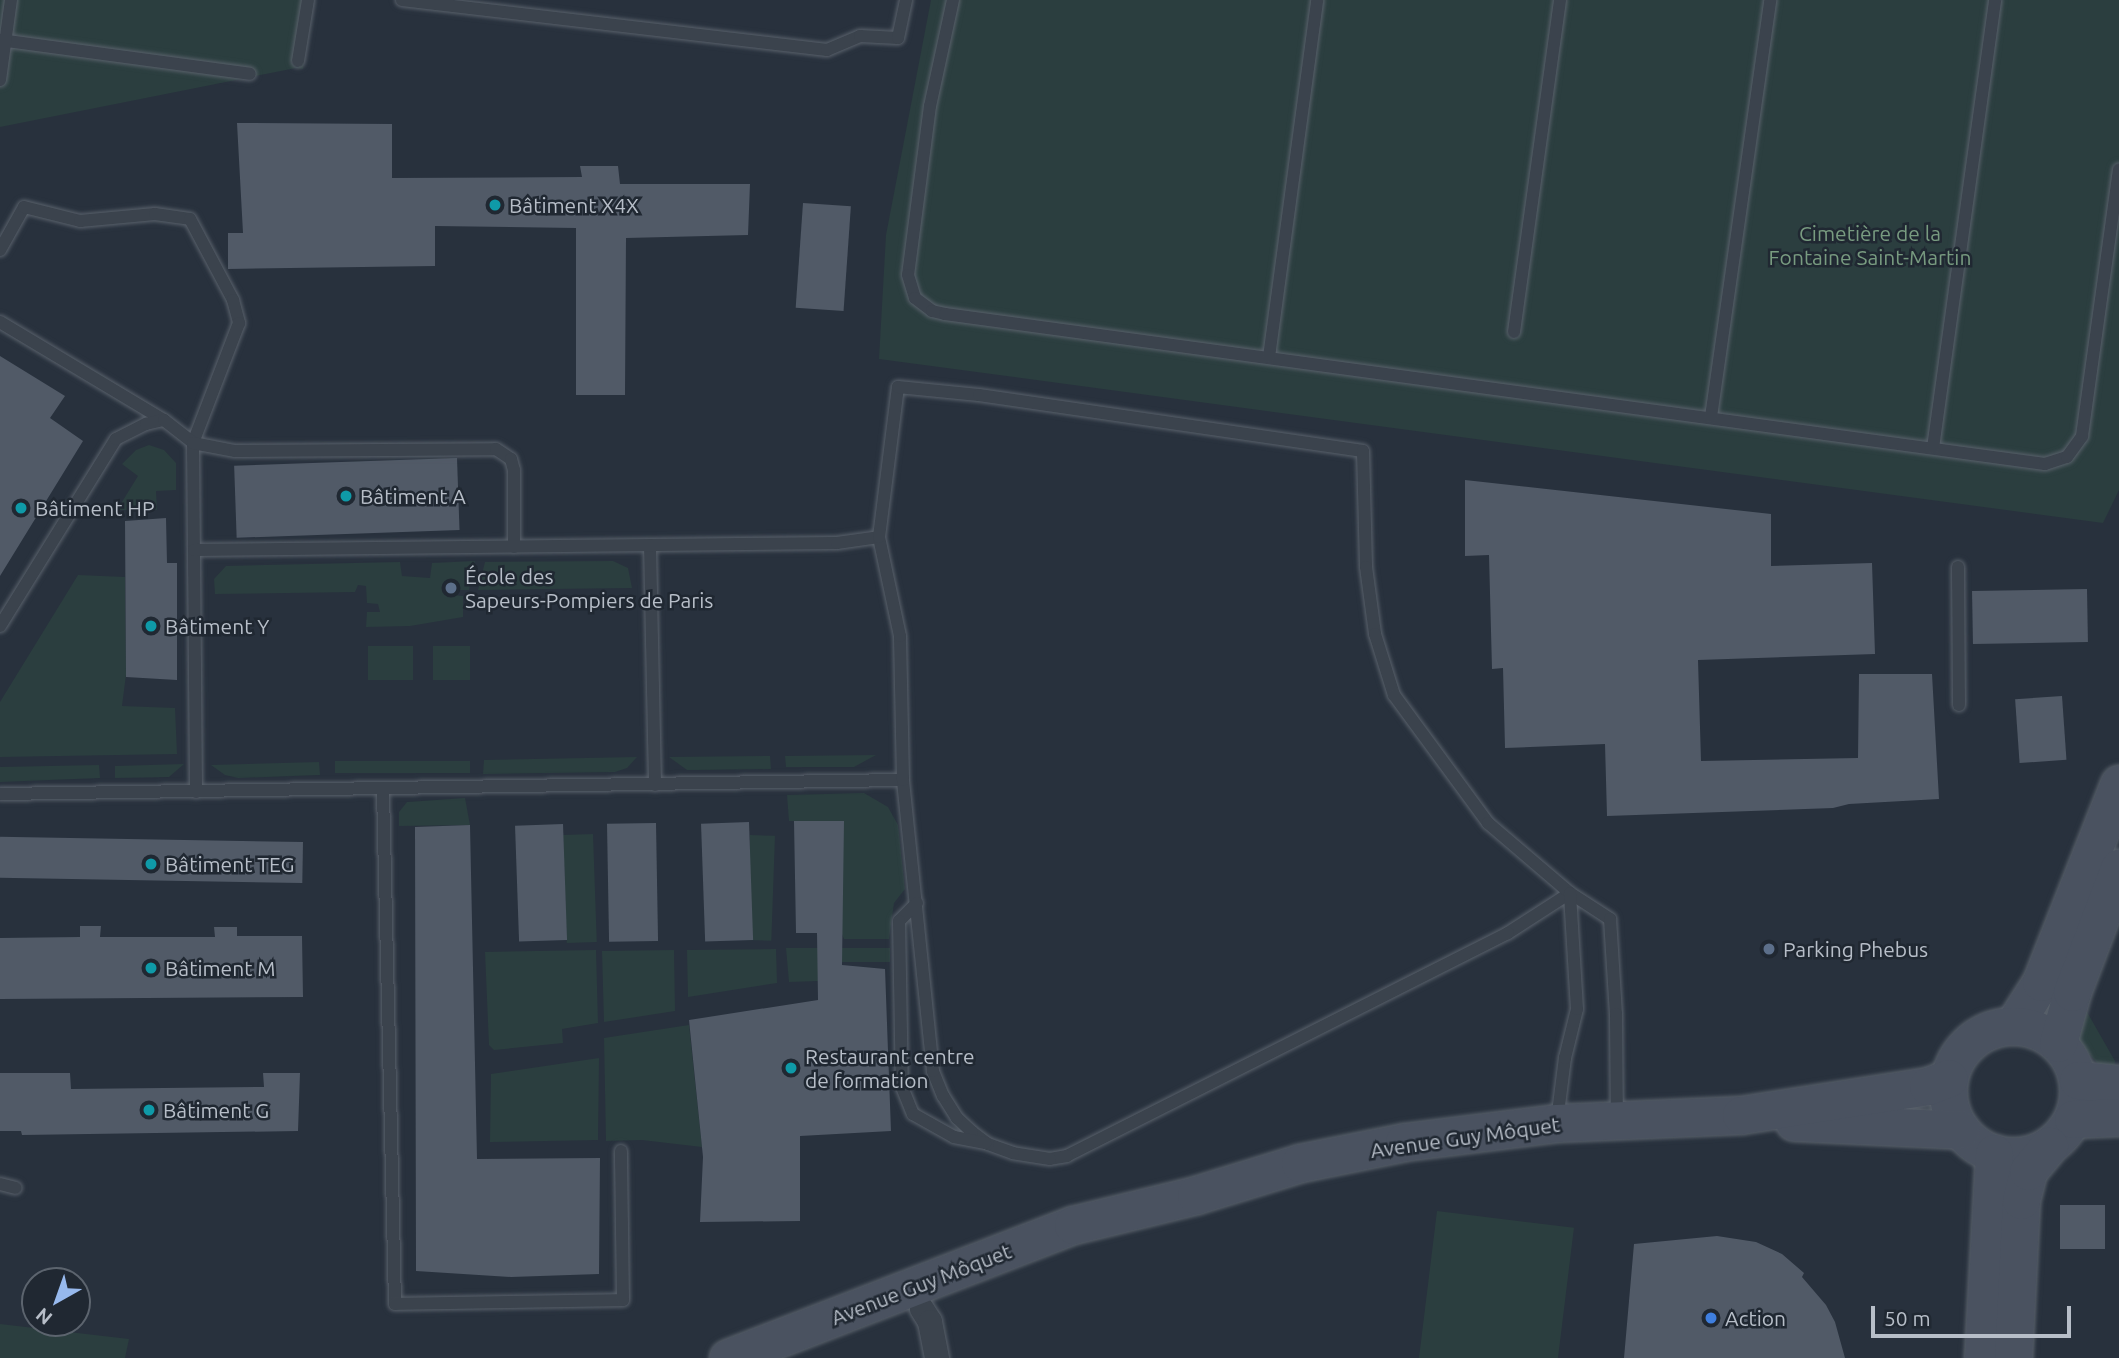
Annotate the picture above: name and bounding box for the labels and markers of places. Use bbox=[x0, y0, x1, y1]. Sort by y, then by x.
place label: Bâtiment X4X bbox=[509, 192, 639, 218]
marker: Bâtiment X4X bbox=[487, 197, 503, 213]
place label: Bâtiment A bbox=[360, 483, 466, 509]
marker: Bâtiment A bbox=[338, 488, 354, 504]
place label: Bâtiment HP bbox=[35, 495, 154, 521]
marker: Bâtiment HP bbox=[13, 500, 29, 516]
place label: École des Sapeurs-Pompiers de Paris bbox=[465, 563, 713, 613]
marker: École des Sapeurs-Pompiers de Paris bbox=[443, 580, 459, 596]
place label: Bâtiment Y bbox=[165, 613, 269, 639]
marker: Bâtiment Y bbox=[143, 618, 159, 634]
place label: Bâtiment TEG bbox=[165, 851, 294, 877]
marker: Bâtiment TEG bbox=[143, 856, 159, 872]
place label: Parking Phebus bbox=[1783, 936, 1928, 962]
marker: Parking Phebus bbox=[1761, 941, 1777, 957]
place label: Bâtiment M bbox=[165, 955, 276, 981]
marker: Bâtiment M bbox=[143, 960, 159, 976]
place label: Restaurant centre de formation bbox=[805, 1043, 975, 1093]
marker: Restaurant centre de formation bbox=[783, 1060, 799, 1076]
place label: Bâtiment G bbox=[163, 1097, 269, 1123]
marker: Bâtiment G bbox=[141, 1102, 157, 1118]
place label: Action bbox=[1725, 1305, 1786, 1331]
marker: Action bbox=[1703, 1310, 1719, 1326]

